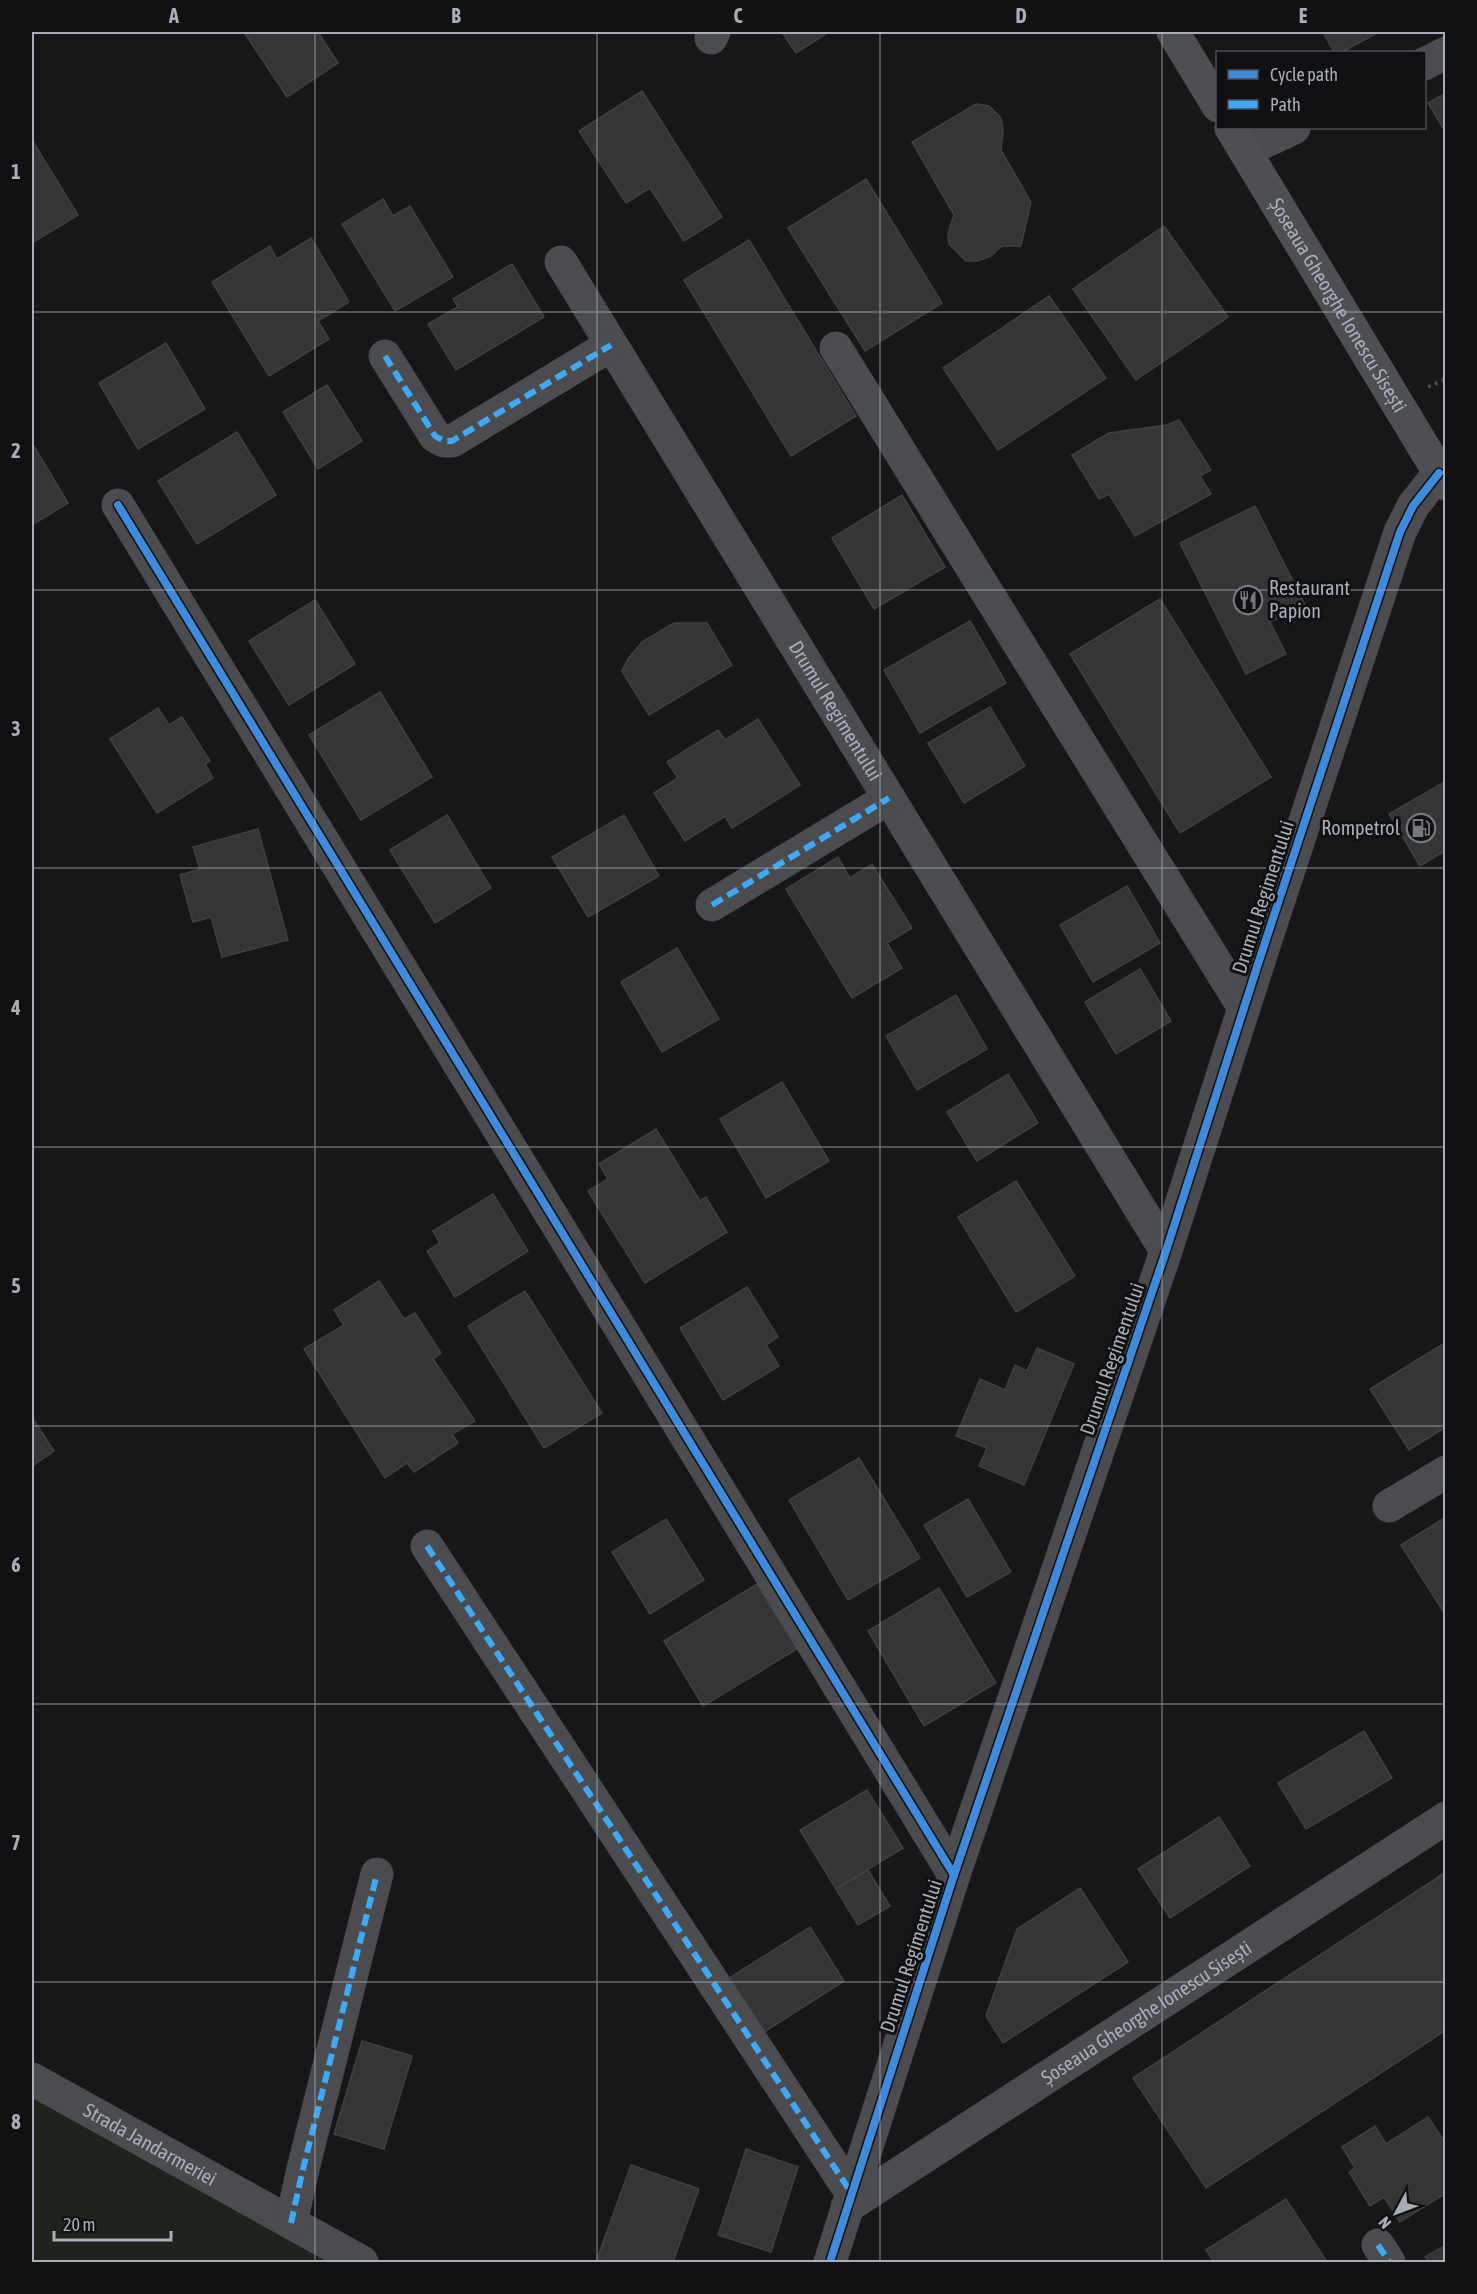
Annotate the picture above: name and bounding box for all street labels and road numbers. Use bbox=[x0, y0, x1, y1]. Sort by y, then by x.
street label: Șoseaua Gheorghe Ionescu Sisești bbox=[1265, 194, 1412, 416]
street label: Drumul Regimentului bbox=[784, 636, 887, 784]
street label: Drumul Regimentului bbox=[1227, 818, 1298, 976]
street label: Drumul Regimentului bbox=[1075, 1280, 1148, 1438]
street label: Drumul Regimentului bbox=[875, 1877, 946, 2035]
street label: Șoseaua Gheorghe Ionescu Sisești bbox=[1037, 1936, 1256, 2089]
street label: Strada Jandarmeriei bbox=[80, 2098, 221, 2190]

